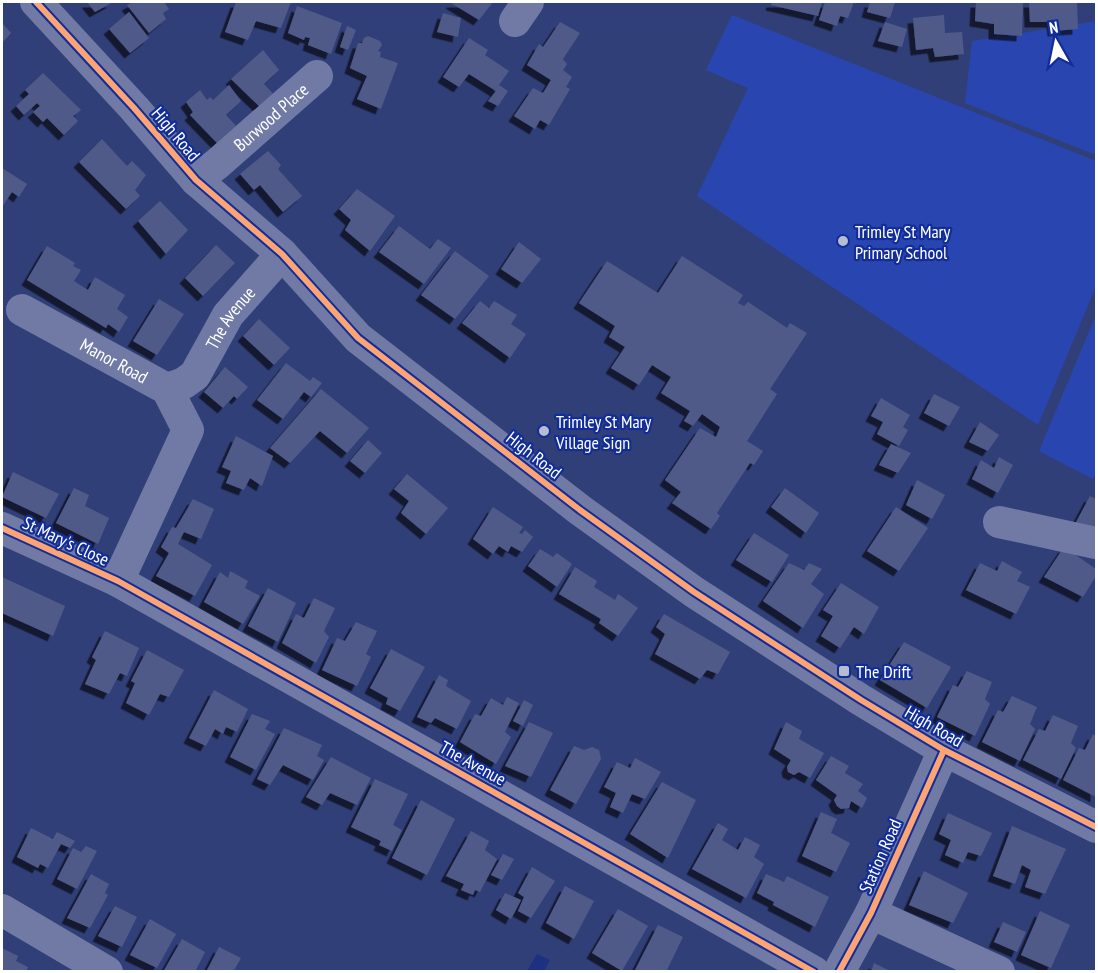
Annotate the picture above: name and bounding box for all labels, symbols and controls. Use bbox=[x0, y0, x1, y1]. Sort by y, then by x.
north arrow bbox=[1026, 12, 1086, 72]
text: N bbox=[1048, 17, 1059, 38]
street label: Burwood Place bbox=[229, 78, 313, 156]
street label: High Road bbox=[147, 102, 205, 166]
place label: Trimley St Mary Primary School bbox=[855, 220, 951, 264]
marker: Trimley St Mary Primary School bbox=[836, 234, 850, 248]
street label: The Avenue bbox=[200, 281, 260, 353]
street label: Manor Road bbox=[76, 332, 152, 388]
place label: Trimley St Mary Village Sign bbox=[555, 410, 652, 454]
marker: Trimley St Mary Village Sign bbox=[537, 424, 551, 438]
street label: High Road bbox=[502, 426, 566, 484]
street label: St Mary's Close bbox=[19, 511, 113, 571]
place label: The Drift bbox=[856, 660, 911, 683]
marker: The Drift bbox=[837, 664, 851, 678]
street label: High Road bbox=[901, 700, 967, 752]
street label: The Avenue bbox=[436, 735, 510, 791]
street label: Station Road bbox=[853, 815, 907, 897]

